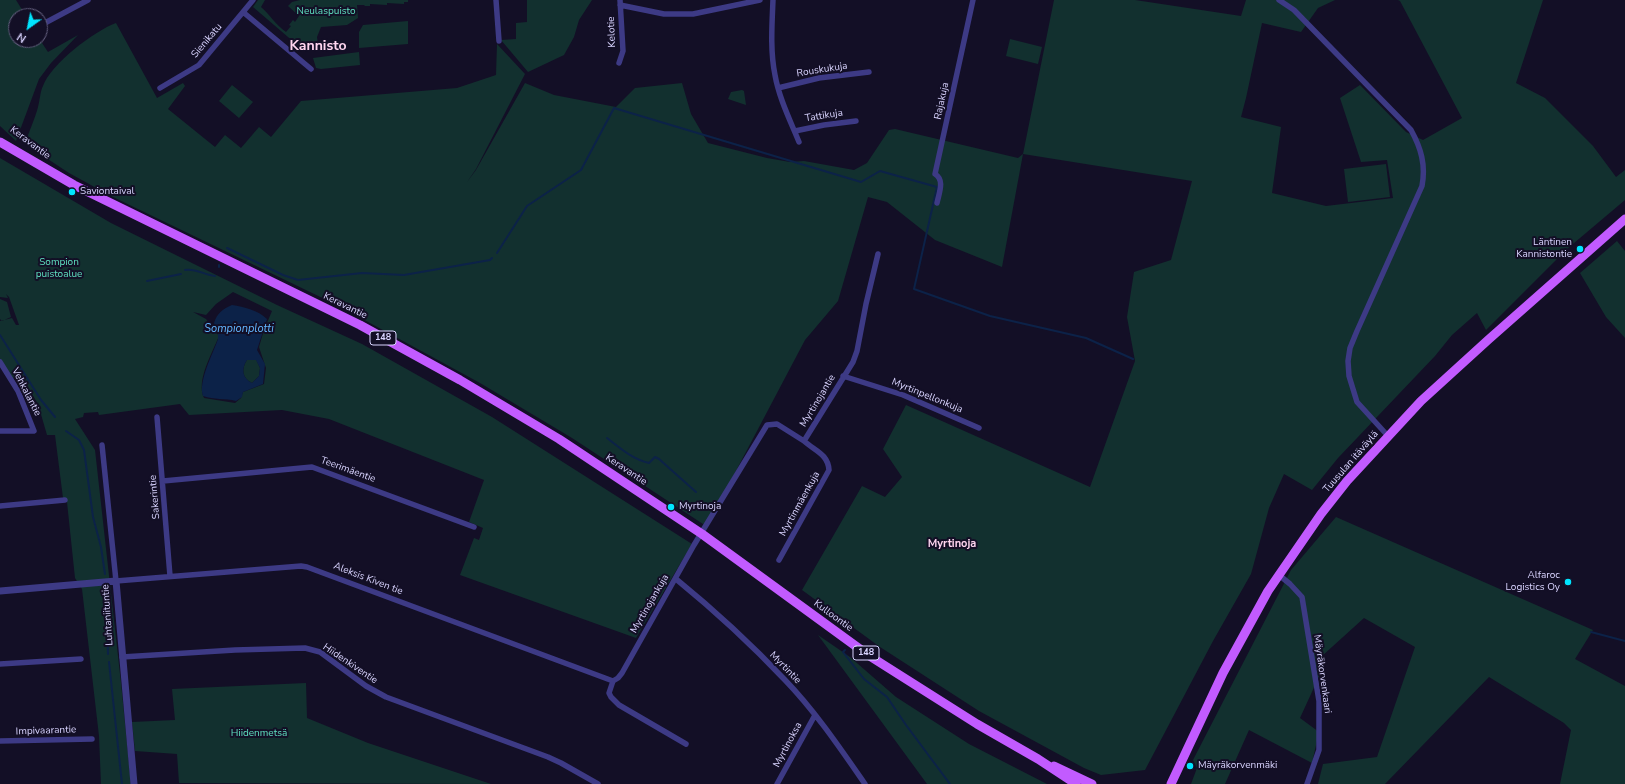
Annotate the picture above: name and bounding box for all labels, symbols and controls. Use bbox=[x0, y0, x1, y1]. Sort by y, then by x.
park label: Neulaspuisto bbox=[297, 6, 355, 18]
north arrow bbox=[8, 8, 48, 48]
street label: Kelotie bbox=[605, 16, 619, 48]
street label: Sienikatu bbox=[189, 21, 225, 61]
text: N bbox=[14, 29, 29, 46]
district label: Kannisto bbox=[289, 39, 347, 55]
street label: Rouskukuja bbox=[796, 60, 848, 80]
street label: Rajakuja bbox=[932, 81, 952, 121]
street label: Tattikuja bbox=[804, 107, 844, 125]
street label: Keravantie bbox=[7, 124, 53, 162]
place label: Saviontaival bbox=[80, 186, 135, 198]
marker: Saviontaival bbox=[67, 187, 77, 197]
place label: Läntinen Kannistontie bbox=[1516, 237, 1572, 260]
marker: Läntinen Kannistontie bbox=[1575, 244, 1585, 254]
park label: Sompion puistoalue bbox=[36, 257, 82, 280]
street label: Keravantie bbox=[321, 290, 369, 322]
water label: Sompionplotti bbox=[204, 322, 274, 336]
road number: 148 bbox=[370, 331, 396, 345]
street label: Vehkalantie bbox=[9, 366, 43, 418]
street label: Myrtinojantie bbox=[798, 373, 838, 429]
street label: Myrtinpellonkuja bbox=[890, 376, 964, 416]
street label: Tuusulan itäväylä bbox=[1321, 429, 1381, 495]
street label: Keravantie bbox=[603, 452, 649, 488]
street label: Teerimäentie bbox=[319, 454, 377, 486]
street label: Myrtinmäenkuja bbox=[777, 470, 823, 538]
street label: Sakerintie bbox=[147, 474, 163, 520]
place label: Myrtinoja bbox=[679, 501, 721, 513]
marker: Myrtinoja bbox=[666, 502, 676, 512]
district label: Myrtinoja bbox=[928, 537, 976, 551]
street label: Aleksis Kiven tie bbox=[332, 560, 404, 598]
place label: Alfaroc Logistics Oy bbox=[1505, 570, 1560, 594]
street label: Myrtinojankuja bbox=[628, 572, 672, 636]
marker: Alfaroc Logistics Oy bbox=[1563, 577, 1573, 587]
street label: Luhtaniituntie bbox=[100, 584, 116, 646]
street label: Kulloontie bbox=[811, 598, 855, 634]
street label: Mäyräkorvenkaari bbox=[1311, 634, 1333, 714]
street label: Hiidenkiventie bbox=[320, 641, 380, 687]
road number: 148 bbox=[853, 646, 879, 660]
street label: Myrtintie bbox=[767, 649, 803, 687]
street label: Myrtinoksa bbox=[771, 720, 805, 770]
street label: Impivaarantie bbox=[16, 724, 76, 738]
park label: Hiidenmetsä bbox=[231, 728, 287, 740]
place label: Mäyräkorvenmäki bbox=[1198, 760, 1277, 772]
marker: Mäyräkorvenmäki bbox=[1185, 761, 1195, 771]

